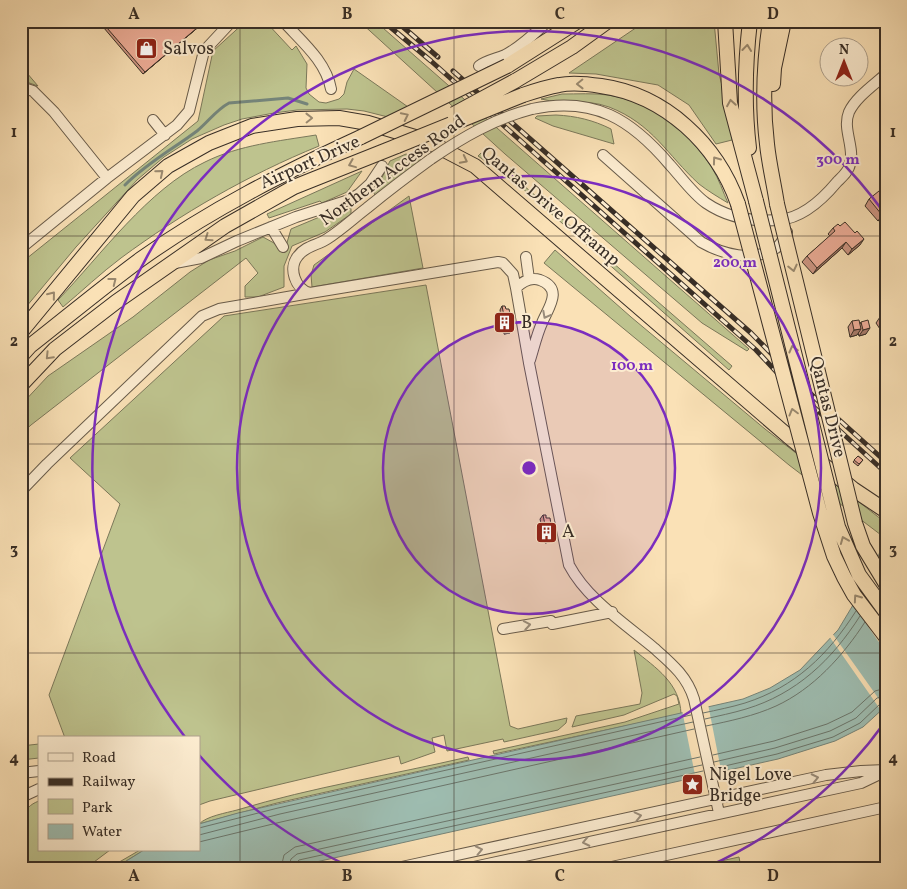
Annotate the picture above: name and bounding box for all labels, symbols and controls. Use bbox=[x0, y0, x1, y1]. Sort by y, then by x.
text: A bbox=[128, 4, 140, 26]
text: B bbox=[342, 4, 353, 26]
text: C bbox=[555, 4, 565, 26]
text: D bbox=[767, 4, 779, 26]
shop icon: Salvos bbox=[135, 37, 159, 61]
place label: Salvos bbox=[163, 37, 214, 62]
north arrow bbox=[820, 38, 870, 88]
text: N bbox=[839, 41, 849, 60]
one-way arrow bbox=[741, 44, 752, 52]
one-way arrow bbox=[576, 79, 584, 89]
one-way arrow bbox=[726, 99, 737, 107]
street label: Northern Access Road bbox=[315, 110, 471, 232]
one-way arrow bbox=[399, 112, 408, 122]
one-way arrow bbox=[306, 113, 314, 124]
text: 1 bbox=[11, 122, 17, 144]
text: 1 bbox=[890, 122, 896, 144]
street label: Airport Drive bbox=[256, 130, 364, 196]
street label: Qantas Drive Offramp bbox=[475, 141, 625, 273]
text: 300 m bbox=[816, 150, 860, 171]
one-way arrow bbox=[459, 154, 468, 164]
one-way arrow bbox=[713, 157, 723, 166]
one-way arrow bbox=[348, 158, 357, 168]
one-way arrow bbox=[154, 170, 163, 179]
one-way arrow bbox=[204, 232, 213, 241]
text: 200 m bbox=[713, 253, 757, 274]
one-way arrow bbox=[787, 264, 798, 273]
one-way arrow bbox=[107, 278, 116, 286]
one-way arrow bbox=[47, 291, 56, 300]
one-way arrow bbox=[542, 310, 552, 319]
building icon: B bbox=[493, 311, 517, 335]
place label: B bbox=[521, 311, 532, 336]
text: 2 bbox=[10, 331, 18, 353]
text: 2 bbox=[889, 331, 897, 353]
one-way arrow bbox=[789, 346, 799, 354]
one-way arrow bbox=[46, 350, 55, 359]
street label: Qantas Drive bbox=[802, 354, 852, 460]
text: 100 m bbox=[611, 356, 654, 377]
one-way arrow bbox=[789, 408, 799, 416]
centre of rings bbox=[520, 459, 538, 477]
building icon: A bbox=[534, 520, 558, 544]
place label: A bbox=[562, 520, 575, 545]
one-way arrow bbox=[839, 536, 850, 545]
text: 3 bbox=[10, 539, 18, 561]
text: 3 bbox=[889, 539, 897, 561]
one-way arrow bbox=[854, 594, 863, 604]
one-way arrow bbox=[523, 621, 531, 631]
legend bbox=[38, 736, 200, 852]
text: 4 bbox=[9, 748, 19, 770]
text: Road bbox=[82, 748, 116, 769]
text: 4 bbox=[888, 748, 898, 770]
place label: Nigel Love Bridge bbox=[709, 763, 792, 809]
text: Railway bbox=[82, 772, 135, 793]
place icon: Nigel Love Bridge bbox=[681, 773, 705, 797]
one-way arrow bbox=[811, 773, 820, 783]
text: Park bbox=[82, 798, 113, 819]
one-way arrow bbox=[633, 811, 642, 822]
text: Water bbox=[82, 822, 122, 843]
one-way arrow bbox=[582, 837, 591, 847]
one-way arrow bbox=[474, 845, 483, 856]
text: A bbox=[128, 866, 140, 888]
text: B bbox=[342, 866, 353, 888]
text: C bbox=[555, 866, 565, 888]
text: D bbox=[767, 866, 779, 888]

